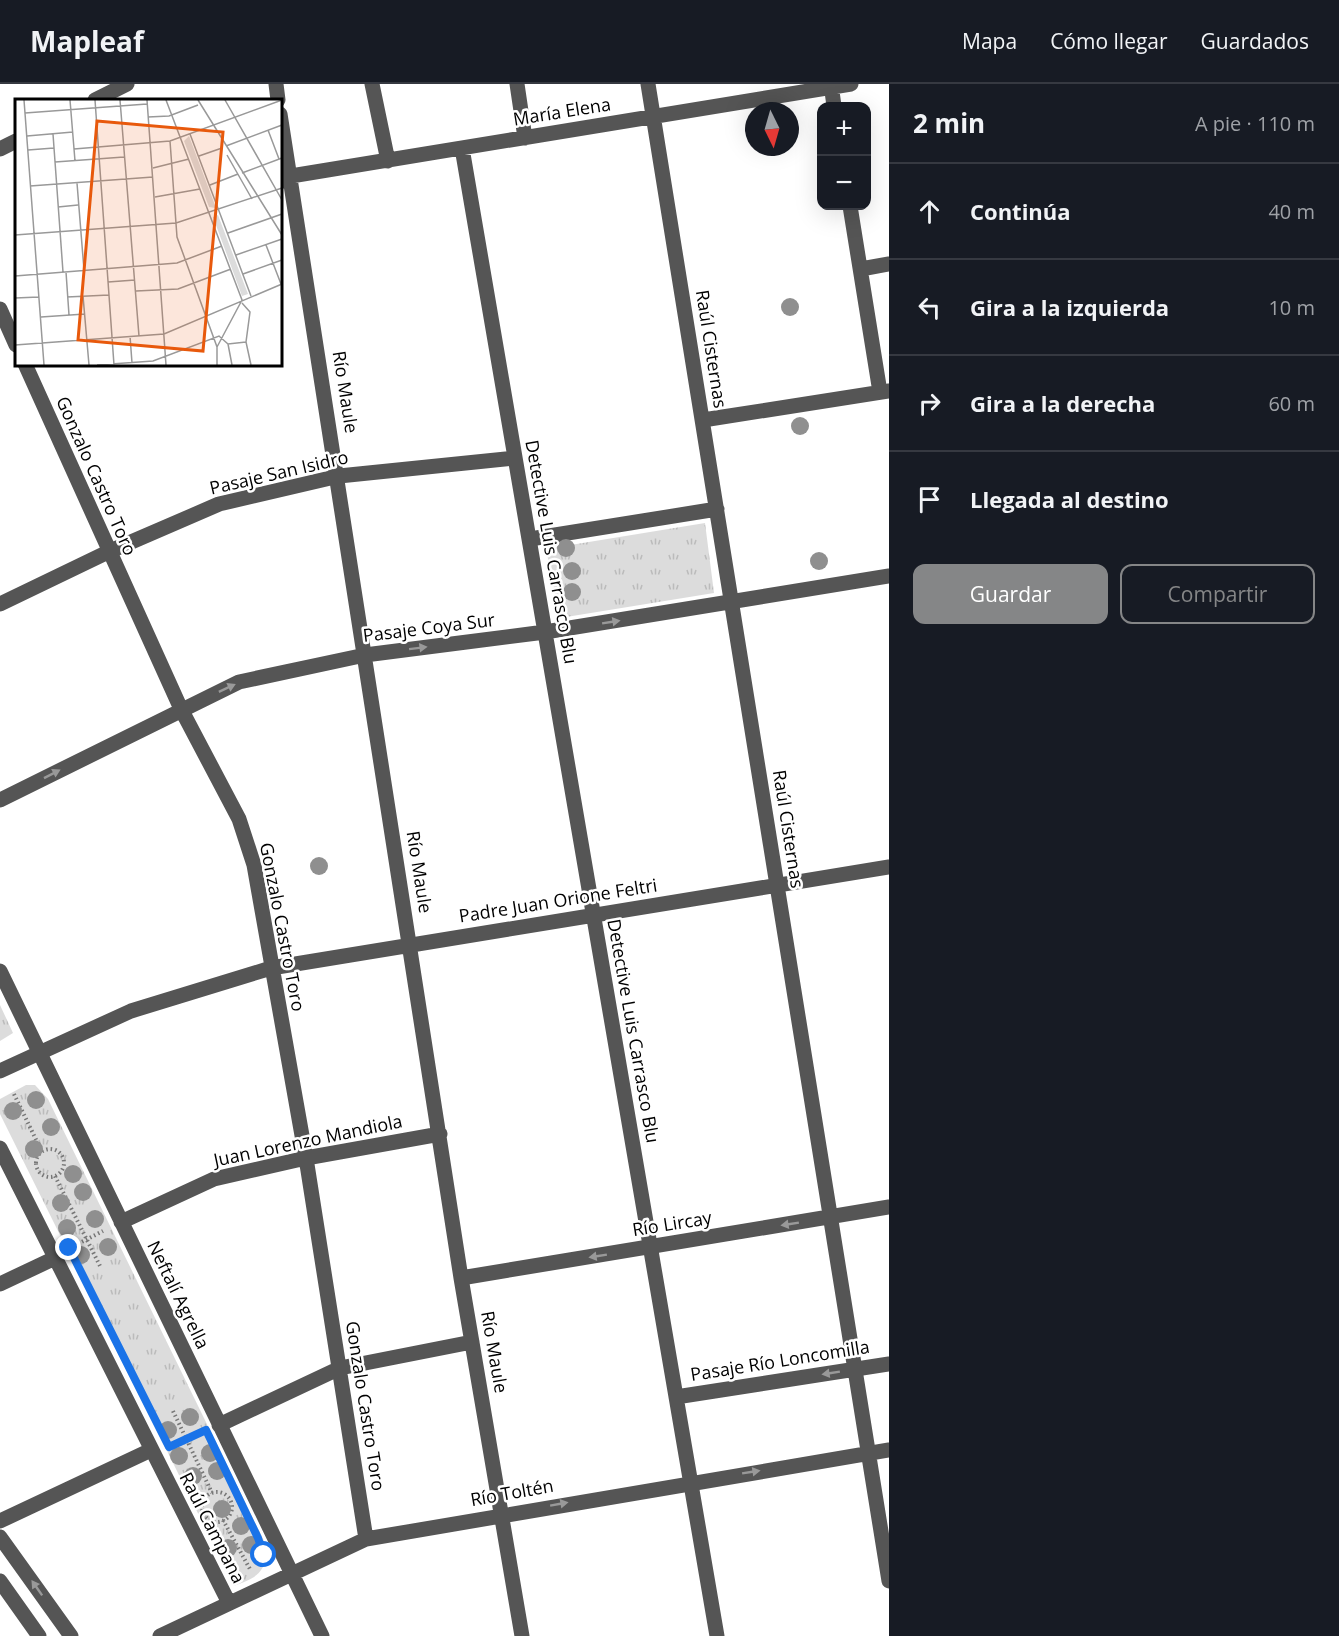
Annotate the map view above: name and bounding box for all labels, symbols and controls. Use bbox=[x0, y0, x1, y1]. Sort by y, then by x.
text: Mapleaf bbox=[30, 22, 144, 60]
text: Mapa bbox=[962, 27, 1017, 55]
text: Cómo llegar bbox=[1050, 27, 1168, 55]
text: Guardados bbox=[1201, 27, 1309, 55]
street label: María Elena bbox=[511, 91, 612, 131]
inset map bbox=[15, 99, 282, 366]
north arrow bbox=[745, 102, 799, 156]
map controls bbox=[817, 102, 871, 210]
button: + bbox=[817, 102, 871, 156]
text: 2 min bbox=[913, 105, 985, 141]
text: A pie · 110 m bbox=[1195, 110, 1315, 137]
button: − bbox=[817, 156, 871, 210]
icon: ahead bbox=[913, 195, 946, 228]
text: Continúa bbox=[970, 196, 1071, 226]
text: 40 m bbox=[1268, 198, 1315, 225]
street label: Raúl Cisternas bbox=[691, 288, 733, 410]
icon: left bbox=[913, 291, 946, 324]
text: Gira a la izquierda bbox=[970, 292, 1169, 322]
text: 10 m bbox=[1268, 294, 1315, 321]
street label: Río Maule bbox=[328, 349, 364, 435]
icon: right bbox=[913, 387, 946, 420]
text: Gira a la derecha bbox=[970, 388, 1155, 418]
text: 60 m bbox=[1268, 390, 1315, 417]
street label: Gonzalo Castro Toro bbox=[51, 392, 143, 559]
street label: Detective Luis Carrasco Blu bbox=[520, 438, 584, 666]
street label: Pasaje San Isidro bbox=[207, 444, 350, 500]
icon: arrive bbox=[913, 483, 946, 516]
text: Llegada al destino bbox=[970, 484, 1169, 514]
button: Guardar bbox=[913, 564, 1108, 624]
button: Compartir bbox=[1120, 564, 1315, 624]
street label: Pasaje Coya Sur bbox=[361, 607, 497, 647]
one-way arrow bbox=[601, 617, 620, 626]
one-way arrow bbox=[408, 644, 427, 653]
one-way arrow bbox=[219, 683, 236, 692]
street label: Raúl Cisternas bbox=[768, 768, 810, 890]
one-way arrow bbox=[44, 769, 61, 779]
street label: Río Maule bbox=[402, 829, 438, 915]
street label: Gonzalo Castro Toro bbox=[255, 840, 311, 1013]
street label: Padre Juan Orione Feltri bbox=[457, 872, 659, 928]
street label: Detective Luis Carrasco Blu bbox=[602, 917, 666, 1145]
street label: Juan Lorenzo Mandiola bbox=[209, 1108, 404, 1172]
street label: Río Lircay bbox=[630, 1205, 714, 1241]
one-way arrow bbox=[780, 1219, 799, 1228]
route end bbox=[55, 1234, 81, 1260]
street label: Neftalí Agrella bbox=[142, 1236, 215, 1353]
one-way arrow bbox=[588, 1251, 607, 1260]
street label: Río Maule bbox=[476, 1309, 514, 1395]
street label: Gonzalo Castro Toro bbox=[341, 1319, 391, 1492]
street label: Pasaje Río Loncomilla bbox=[689, 1334, 871, 1386]
one-way arrow bbox=[822, 1369, 841, 1378]
one-way arrow bbox=[742, 1467, 761, 1476]
street label: Raúl Campana bbox=[175, 1468, 251, 1587]
street label: Río Toltén bbox=[468, 1473, 555, 1511]
one-way arrow bbox=[549, 1499, 568, 1508]
route start bbox=[250, 1541, 276, 1567]
one-way arrow bbox=[31, 1581, 43, 1597]

